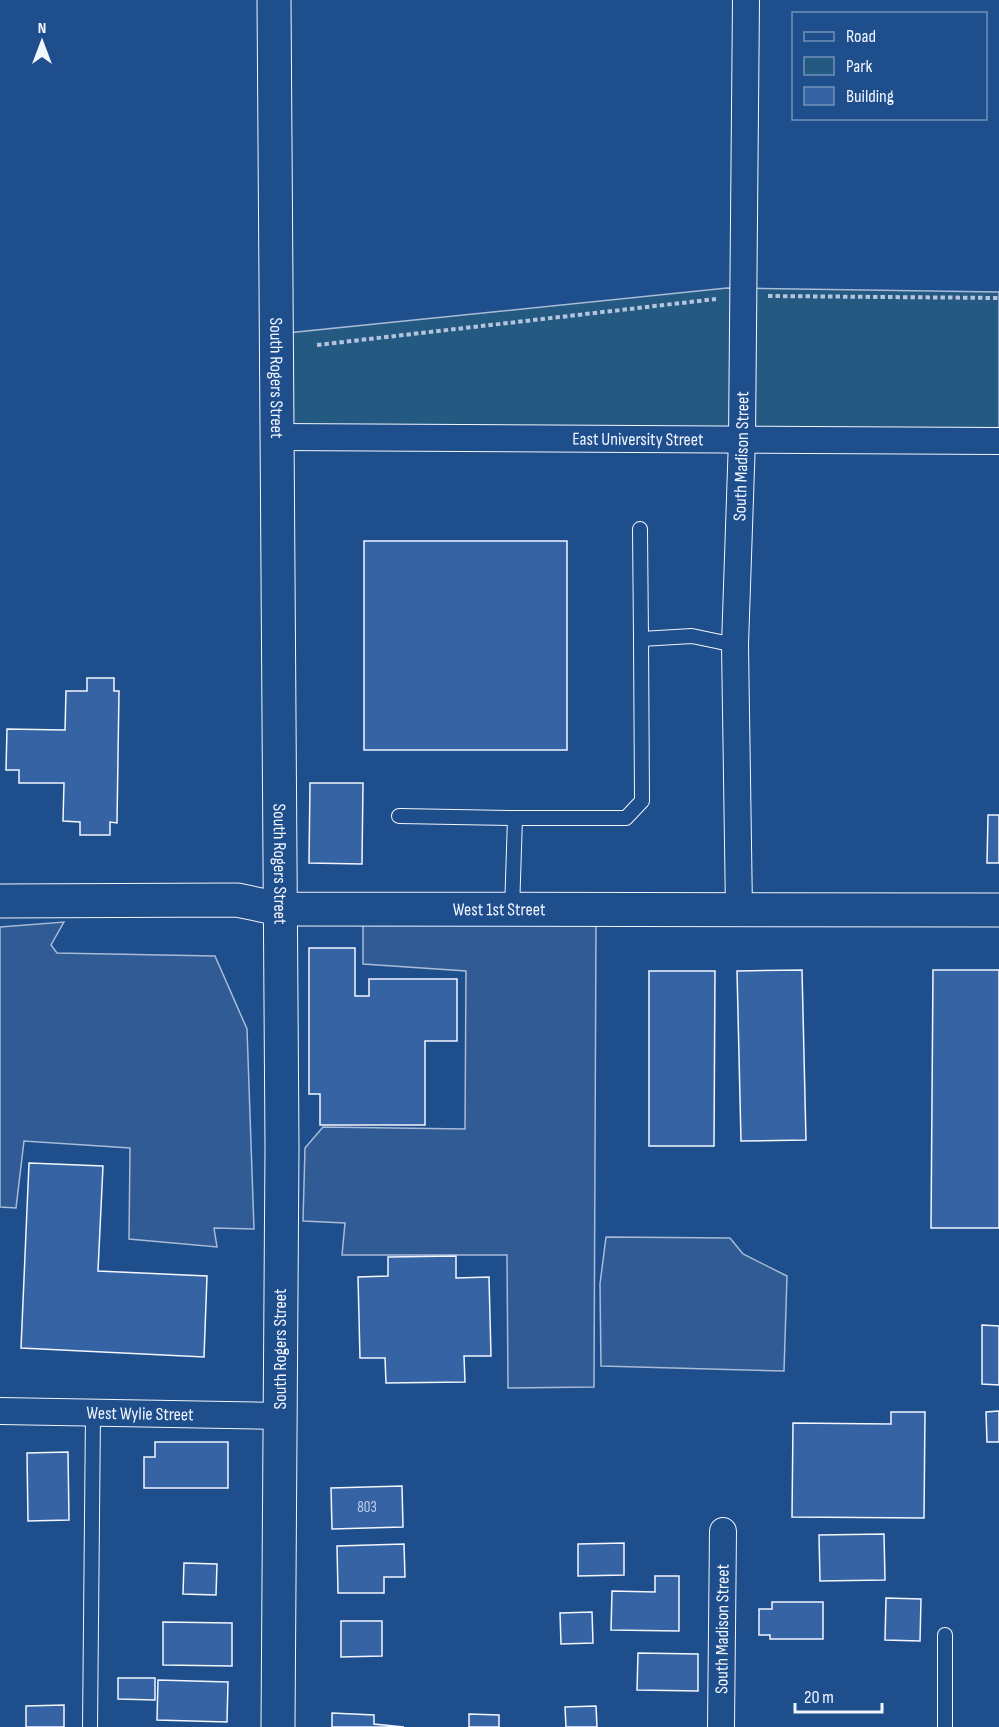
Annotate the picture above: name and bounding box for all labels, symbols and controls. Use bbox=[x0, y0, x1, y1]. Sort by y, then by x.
north arrow bbox=[12, 12, 72, 72]
legend bbox=[792, 12, 987, 120]
text: N bbox=[38, 19, 46, 38]
text: Road bbox=[846, 26, 876, 47]
text: Park bbox=[846, 56, 872, 77]
text: Building bbox=[846, 86, 894, 107]
street label: South Rogers Street bbox=[266, 317, 288, 439]
street label: South Madison Street bbox=[729, 391, 753, 521]
street label: East University Street bbox=[572, 428, 704, 450]
street label: South Rogers Street bbox=[269, 803, 291, 925]
street label: West 1st Street bbox=[453, 899, 546, 920]
street label: South Rogers Street bbox=[270, 1288, 291, 1409]
street label: West Wylie Street bbox=[86, 1402, 194, 1425]
house number: 803 bbox=[357, 1498, 377, 1517]
street label: South Madison Street bbox=[711, 1563, 733, 1694]
scale bar bbox=[795, 1676, 882, 1714]
text: 20 m bbox=[804, 1687, 834, 1708]

